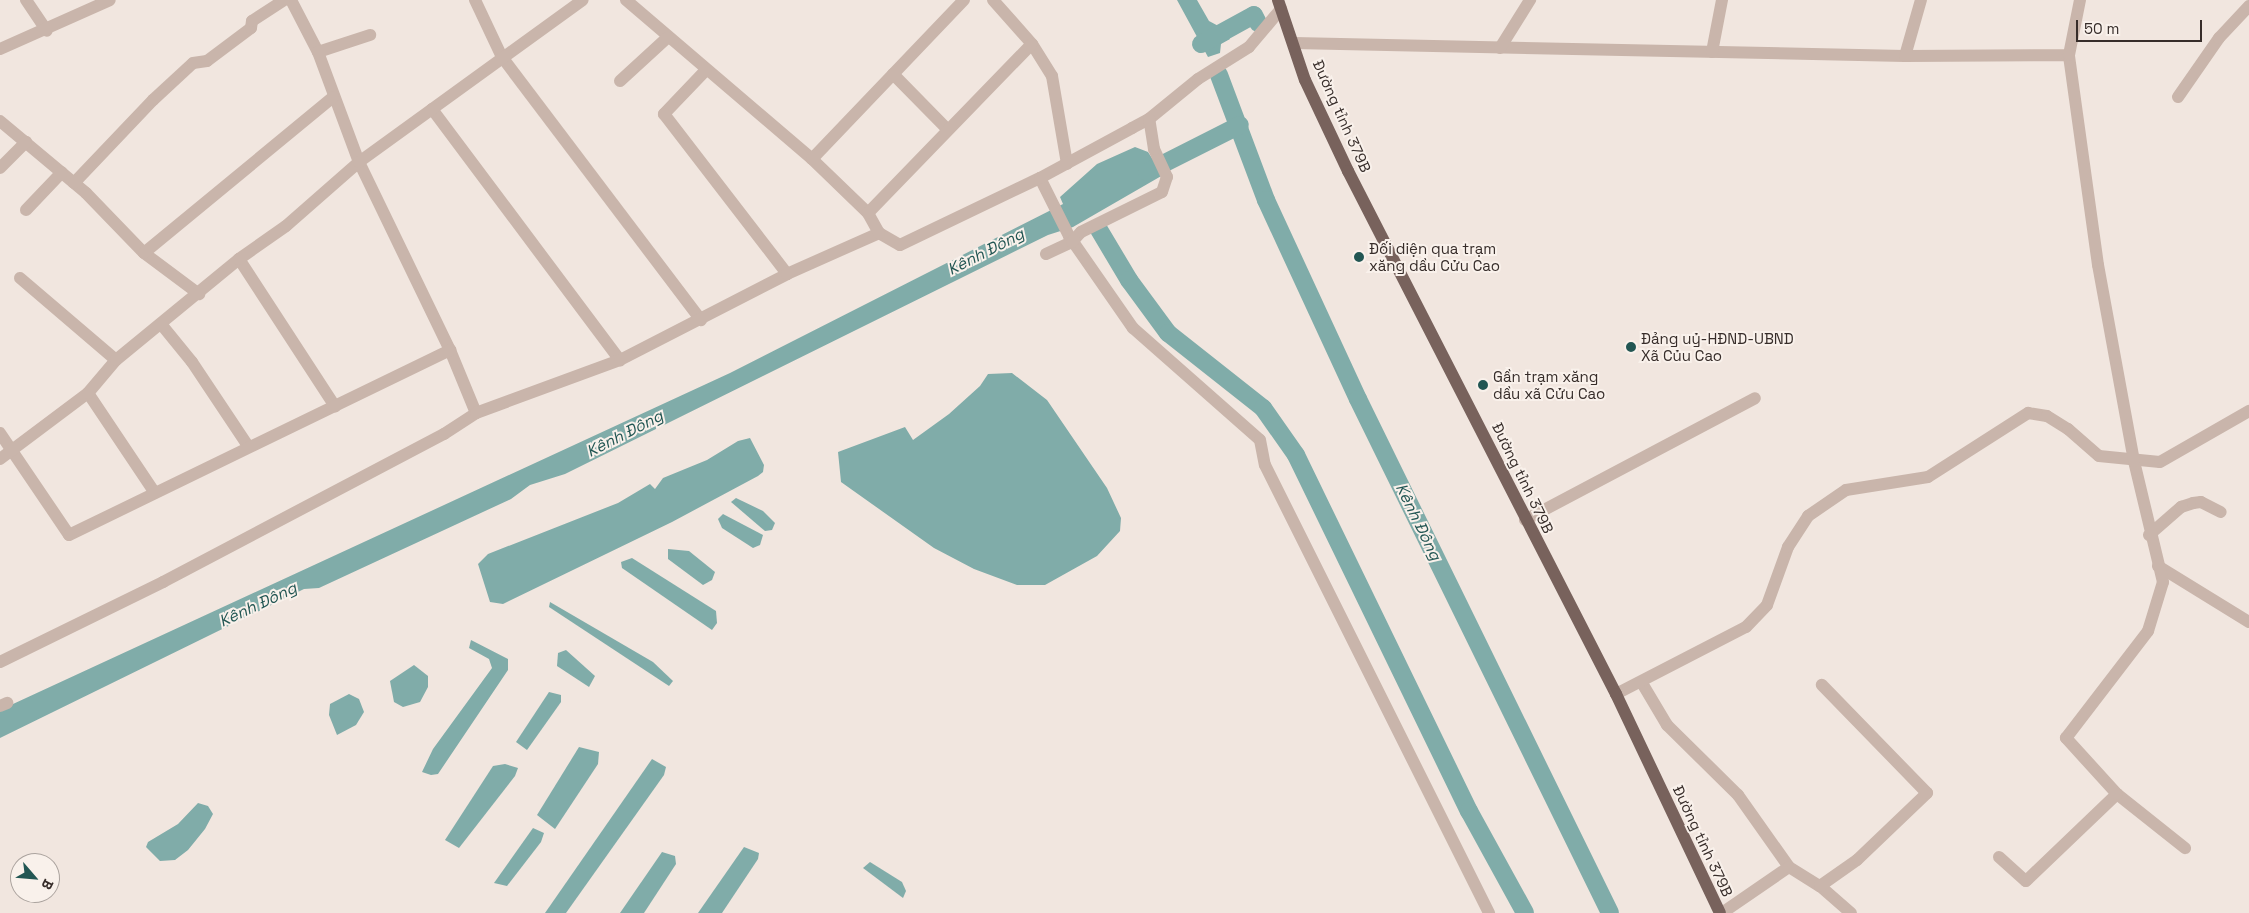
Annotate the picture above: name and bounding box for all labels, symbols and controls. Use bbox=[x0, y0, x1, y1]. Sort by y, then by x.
scale bar bbox=[2079, 10, 2205, 42]
text: 50 m bbox=[2084, 19, 2119, 38]
street label: Đường tỉnh 379B bbox=[1309, 57, 1375, 175]
water label: Kênh Đông bbox=[945, 225, 1027, 279]
place label: Đối diện qua trạm xăng dầu Cửu Cao bbox=[1369, 239, 1500, 274]
marker: Đối diện qua trạm xăng dầu Cửu Cao bbox=[1353, 251, 1365, 263]
place label: Đảng uỷ-HĐND-UBND Xã Củu Cao bbox=[1641, 329, 1794, 364]
marker: Đảng uỷ-HĐND-UBND Xã Củu Cao bbox=[1625, 341, 1637, 353]
place label: Gần trạm xăng dầu xã Cửu Cao bbox=[1493, 367, 1605, 402]
marker: Gần trạm xăng dầu xã Cửu Cao bbox=[1477, 379, 1489, 391]
water label: Kênh Đông bbox=[584, 407, 666, 461]
street label: Đường tỉnh 379B bbox=[1488, 420, 1558, 536]
water label: Kênh Đông bbox=[1391, 480, 1445, 564]
water label: Kênh Đông bbox=[216, 579, 300, 631]
street label: Đường tỉnh 379B bbox=[1669, 782, 1737, 900]
north arrow bbox=[10, 853, 60, 903]
text: B bbox=[37, 876, 58, 893]

